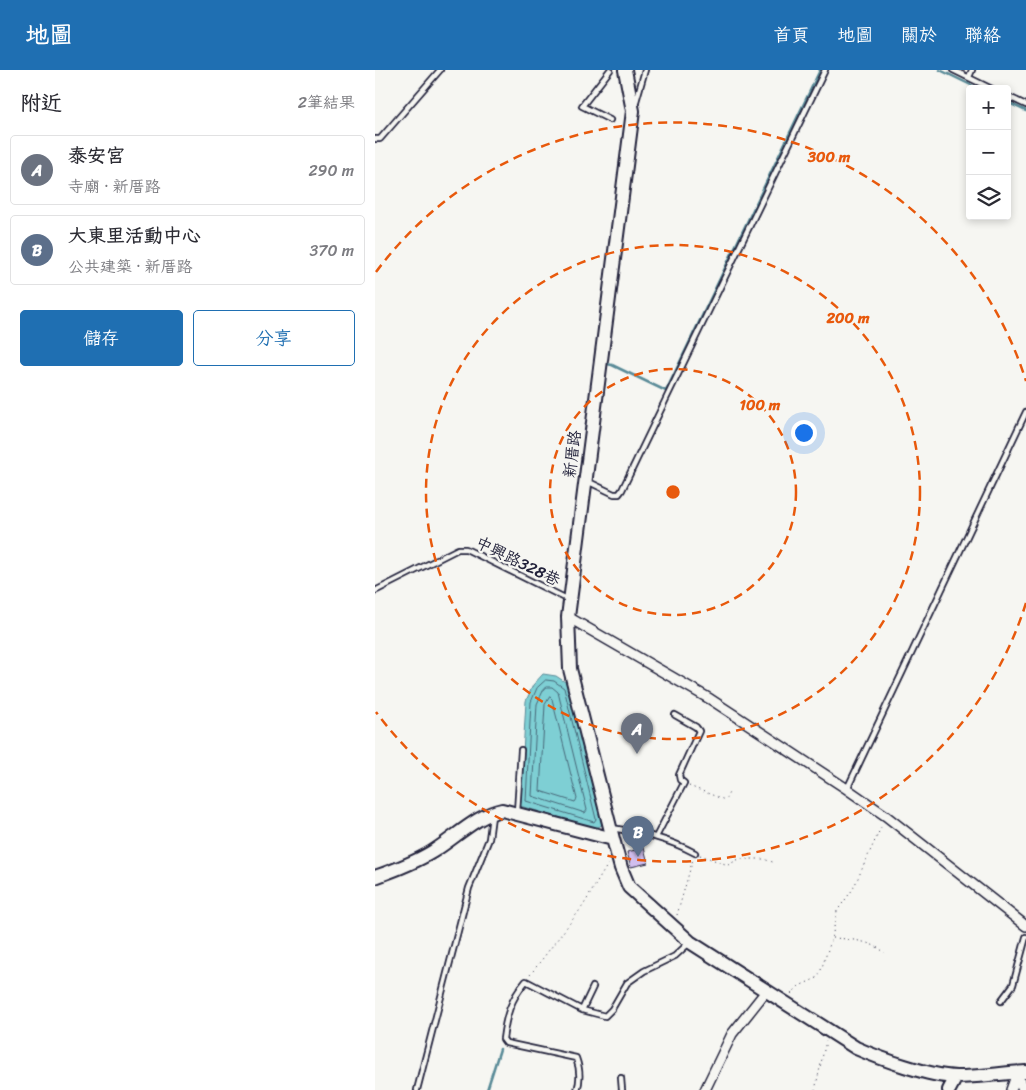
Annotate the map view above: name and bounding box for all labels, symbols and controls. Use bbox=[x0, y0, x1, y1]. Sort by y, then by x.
text: 地圖 bbox=[25, 14, 73, 56]
text: 首頁 bbox=[773, 19, 809, 51]
text: 地圖 bbox=[837, 19, 873, 51]
text: 關於 bbox=[901, 19, 937, 51]
text: 聯絡 bbox=[965, 19, 1001, 51]
text: 附近 bbox=[20, 84, 62, 122]
map controls bbox=[966, 85, 1011, 220]
button: + bbox=[966, 85, 1011, 130]
text: 2筆結果 bbox=[298, 88, 355, 117]
button: − bbox=[966, 130, 1011, 175]
text: 泰安宮 bbox=[68, 139, 125, 172]
text: 300 m bbox=[807, 144, 851, 170]
text: A bbox=[32, 156, 42, 185]
text: 290 m bbox=[308, 156, 354, 185]
text: 寺廟 · 新厝路 bbox=[68, 172, 161, 201]
button: layers bbox=[966, 175, 1011, 220]
text: 大東里活動中心 bbox=[68, 219, 201, 252]
text: B bbox=[32, 236, 42, 265]
text: 370 m bbox=[310, 236, 354, 265]
text: 公共建築 · 新厝路 bbox=[68, 252, 193, 281]
text: 200 m bbox=[825, 305, 870, 331]
button: 儲存 bbox=[20, 310, 183, 366]
button: 分享 bbox=[193, 310, 355, 366]
text: 100 m bbox=[740, 392, 781, 418]
your location bbox=[791, 420, 817, 446]
street label: 新厝路 bbox=[555, 428, 589, 480]
centre of rings bbox=[664, 483, 682, 501]
street label: 中興路328巷 bbox=[470, 528, 566, 594]
pin: A bbox=[621, 713, 653, 754]
pin: B bbox=[622, 816, 654, 857]

